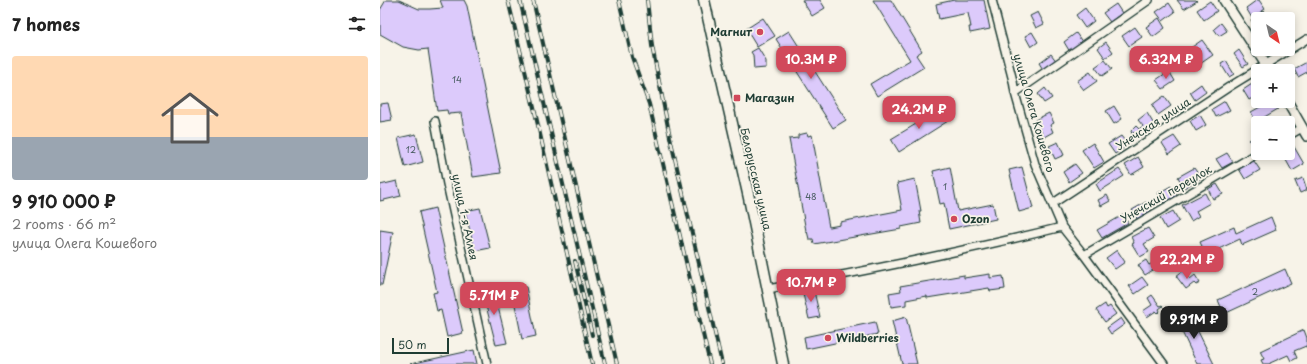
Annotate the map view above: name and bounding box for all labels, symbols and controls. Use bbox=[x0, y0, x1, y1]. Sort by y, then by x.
text: 7 homes bbox=[12, 11, 80, 37]
north arrow bbox=[1251, 12, 1295, 56]
map controls bbox=[1251, 12, 1295, 160]
icon: filters bbox=[346, 13, 368, 35]
place label: Магнит bbox=[710, 23, 752, 40]
marker: Магнит bbox=[755, 27, 765, 37]
pin: 10.3M ₽ bbox=[774, 46, 848, 80]
pin: 6.32M ₽ bbox=[1129, 46, 1203, 80]
text: 10.3M ₽ bbox=[785, 49, 837, 68]
text: 6.32M ₽ bbox=[1138, 49, 1194, 68]
street label: улица Олега Кошевого bbox=[1009, 51, 1060, 174]
button: + bbox=[1251, 64, 1295, 108]
house number: 14 bbox=[452, 72, 462, 86]
icon: home bbox=[154, 82, 226, 154]
place label: Магазин bbox=[745, 89, 794, 106]
marker: Магазин bbox=[732, 93, 742, 103]
street label: Унечская улица bbox=[1112, 93, 1194, 154]
pin: 24.2M ₽ bbox=[882, 96, 956, 130]
text: 24.2M ₽ bbox=[892, 99, 946, 118]
button: − bbox=[1251, 116, 1295, 160]
street label: Белорусская улица bbox=[736, 126, 777, 232]
house number: 12 bbox=[406, 142, 416, 156]
street label: Унечский переулок bbox=[1117, 160, 1215, 227]
street label: улица 1-я Аллея bbox=[448, 172, 483, 262]
house number: 1 bbox=[943, 179, 947, 193]
text: 9 910 000 ₽ bbox=[12, 188, 116, 214]
house number: 48 bbox=[805, 189, 817, 203]
place label: Ozon bbox=[962, 210, 990, 227]
text: 2 rooms · 66 m² bbox=[12, 214, 116, 233]
marker: Ozon bbox=[949, 214, 959, 224]
text: улица Олега Кошевого bbox=[12, 233, 157, 252]
pin: 22.2M ₽ bbox=[1150, 246, 1224, 280]
text: 22.2M ₽ bbox=[1159, 249, 1215, 268]
pin: 10.7M ₽ bbox=[774, 269, 848, 303]
text: 10.7M ₽ bbox=[786, 272, 836, 291]
pin: 5.71M ₽ bbox=[457, 282, 531, 316]
house number: 2 bbox=[1252, 284, 1258, 298]
text: 5.71M ₽ bbox=[469, 285, 519, 304]
pin: 9.91M ₽ bbox=[1157, 306, 1231, 340]
text: 9.91M ₽ bbox=[1169, 309, 1219, 328]
place label: Wildberries bbox=[836, 329, 899, 346]
marker: Wildberries bbox=[823, 333, 833, 343]
scale bar bbox=[392, 336, 449, 355]
text: 50 m bbox=[398, 336, 427, 353]

